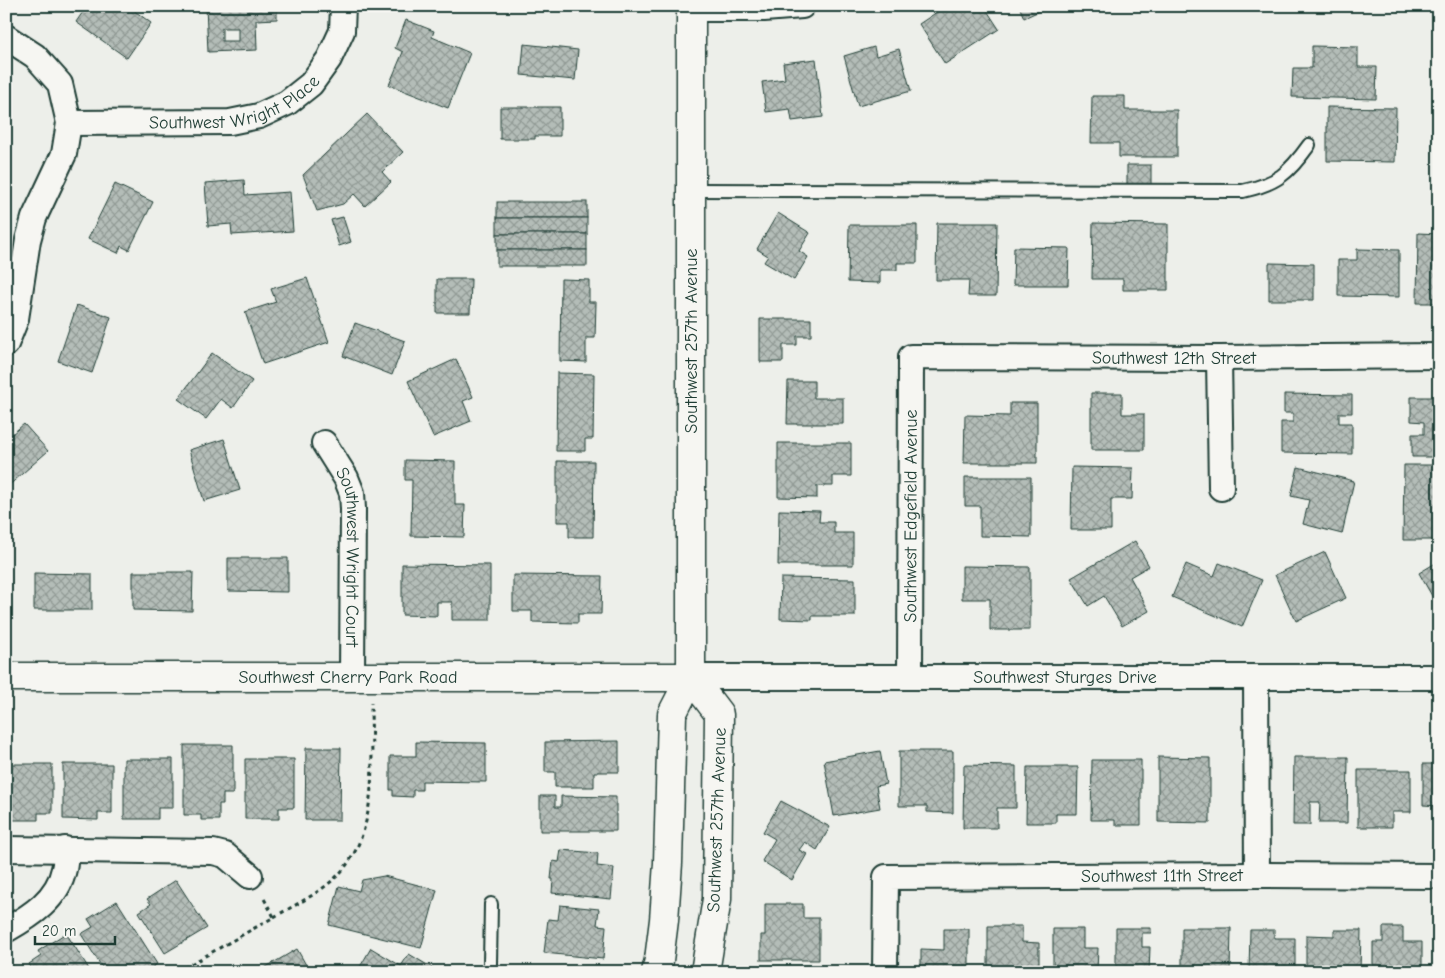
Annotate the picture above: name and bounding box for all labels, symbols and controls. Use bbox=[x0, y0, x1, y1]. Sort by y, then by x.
street label: Southwest Wright Place bbox=[149, 71, 324, 133]
street label: Southwest 257th Avenue bbox=[681, 249, 702, 433]
street label: Southwest 12th Street bbox=[1092, 347, 1257, 369]
street label: Southwest Edgefield Avenue bbox=[900, 409, 921, 623]
street label: Southwest Wright Court bbox=[331, 463, 364, 648]
street label: Southwest Cherry Park Road bbox=[238, 667, 458, 688]
street label: Southwest Sturges Drive bbox=[973, 667, 1157, 688]
street label: Southwest 257th Avenue bbox=[703, 727, 731, 913]
street label: Southwest 11th Street bbox=[1081, 865, 1244, 886]
scale bar bbox=[35, 913, 115, 945]
text: 20 m bbox=[42, 922, 76, 940]

